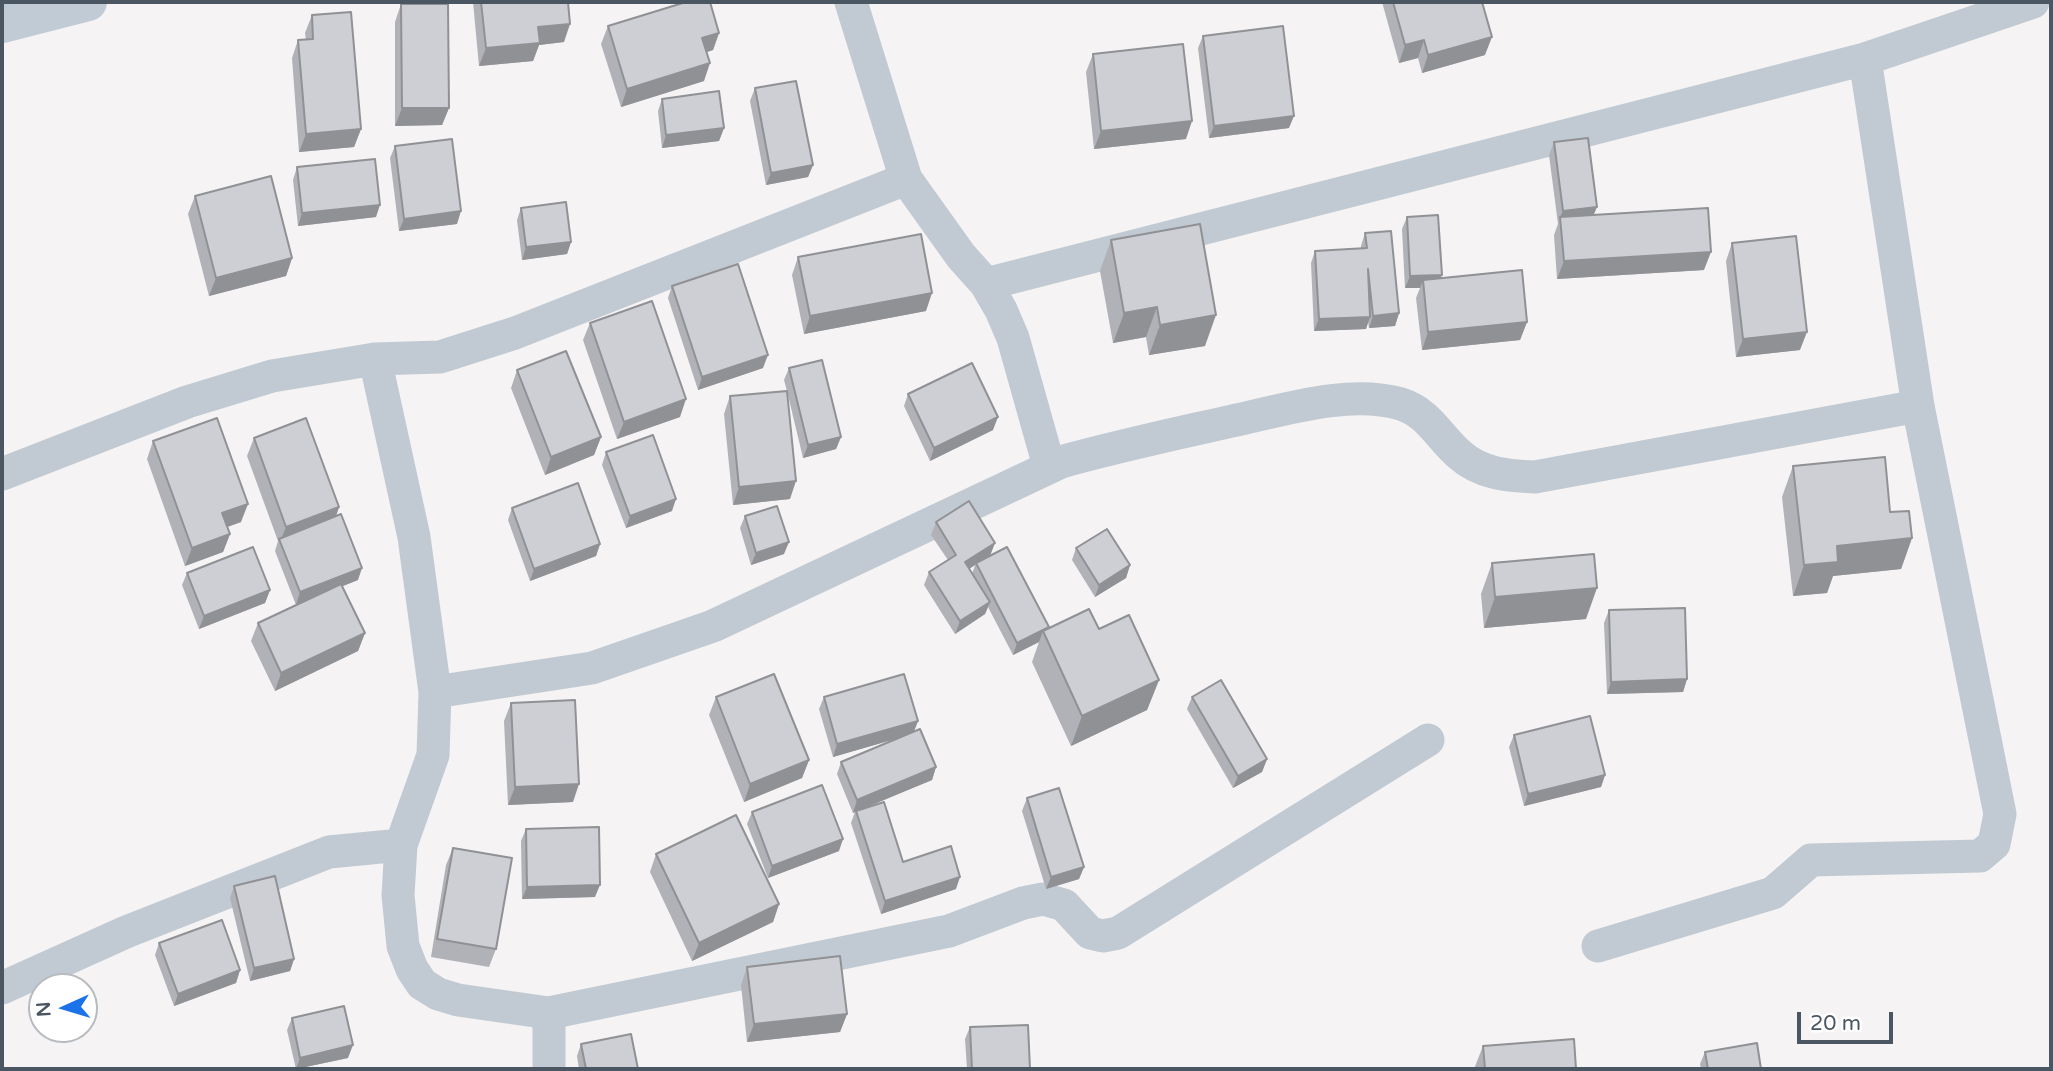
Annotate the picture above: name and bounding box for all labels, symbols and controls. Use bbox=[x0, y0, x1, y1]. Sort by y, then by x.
north arrow bbox=[28, 973, 98, 1043]
scale bar bbox=[1801, 998, 1897, 1042]
text: N bbox=[33, 1001, 56, 1018]
text: 20 m bbox=[1810, 1011, 1861, 1036]

